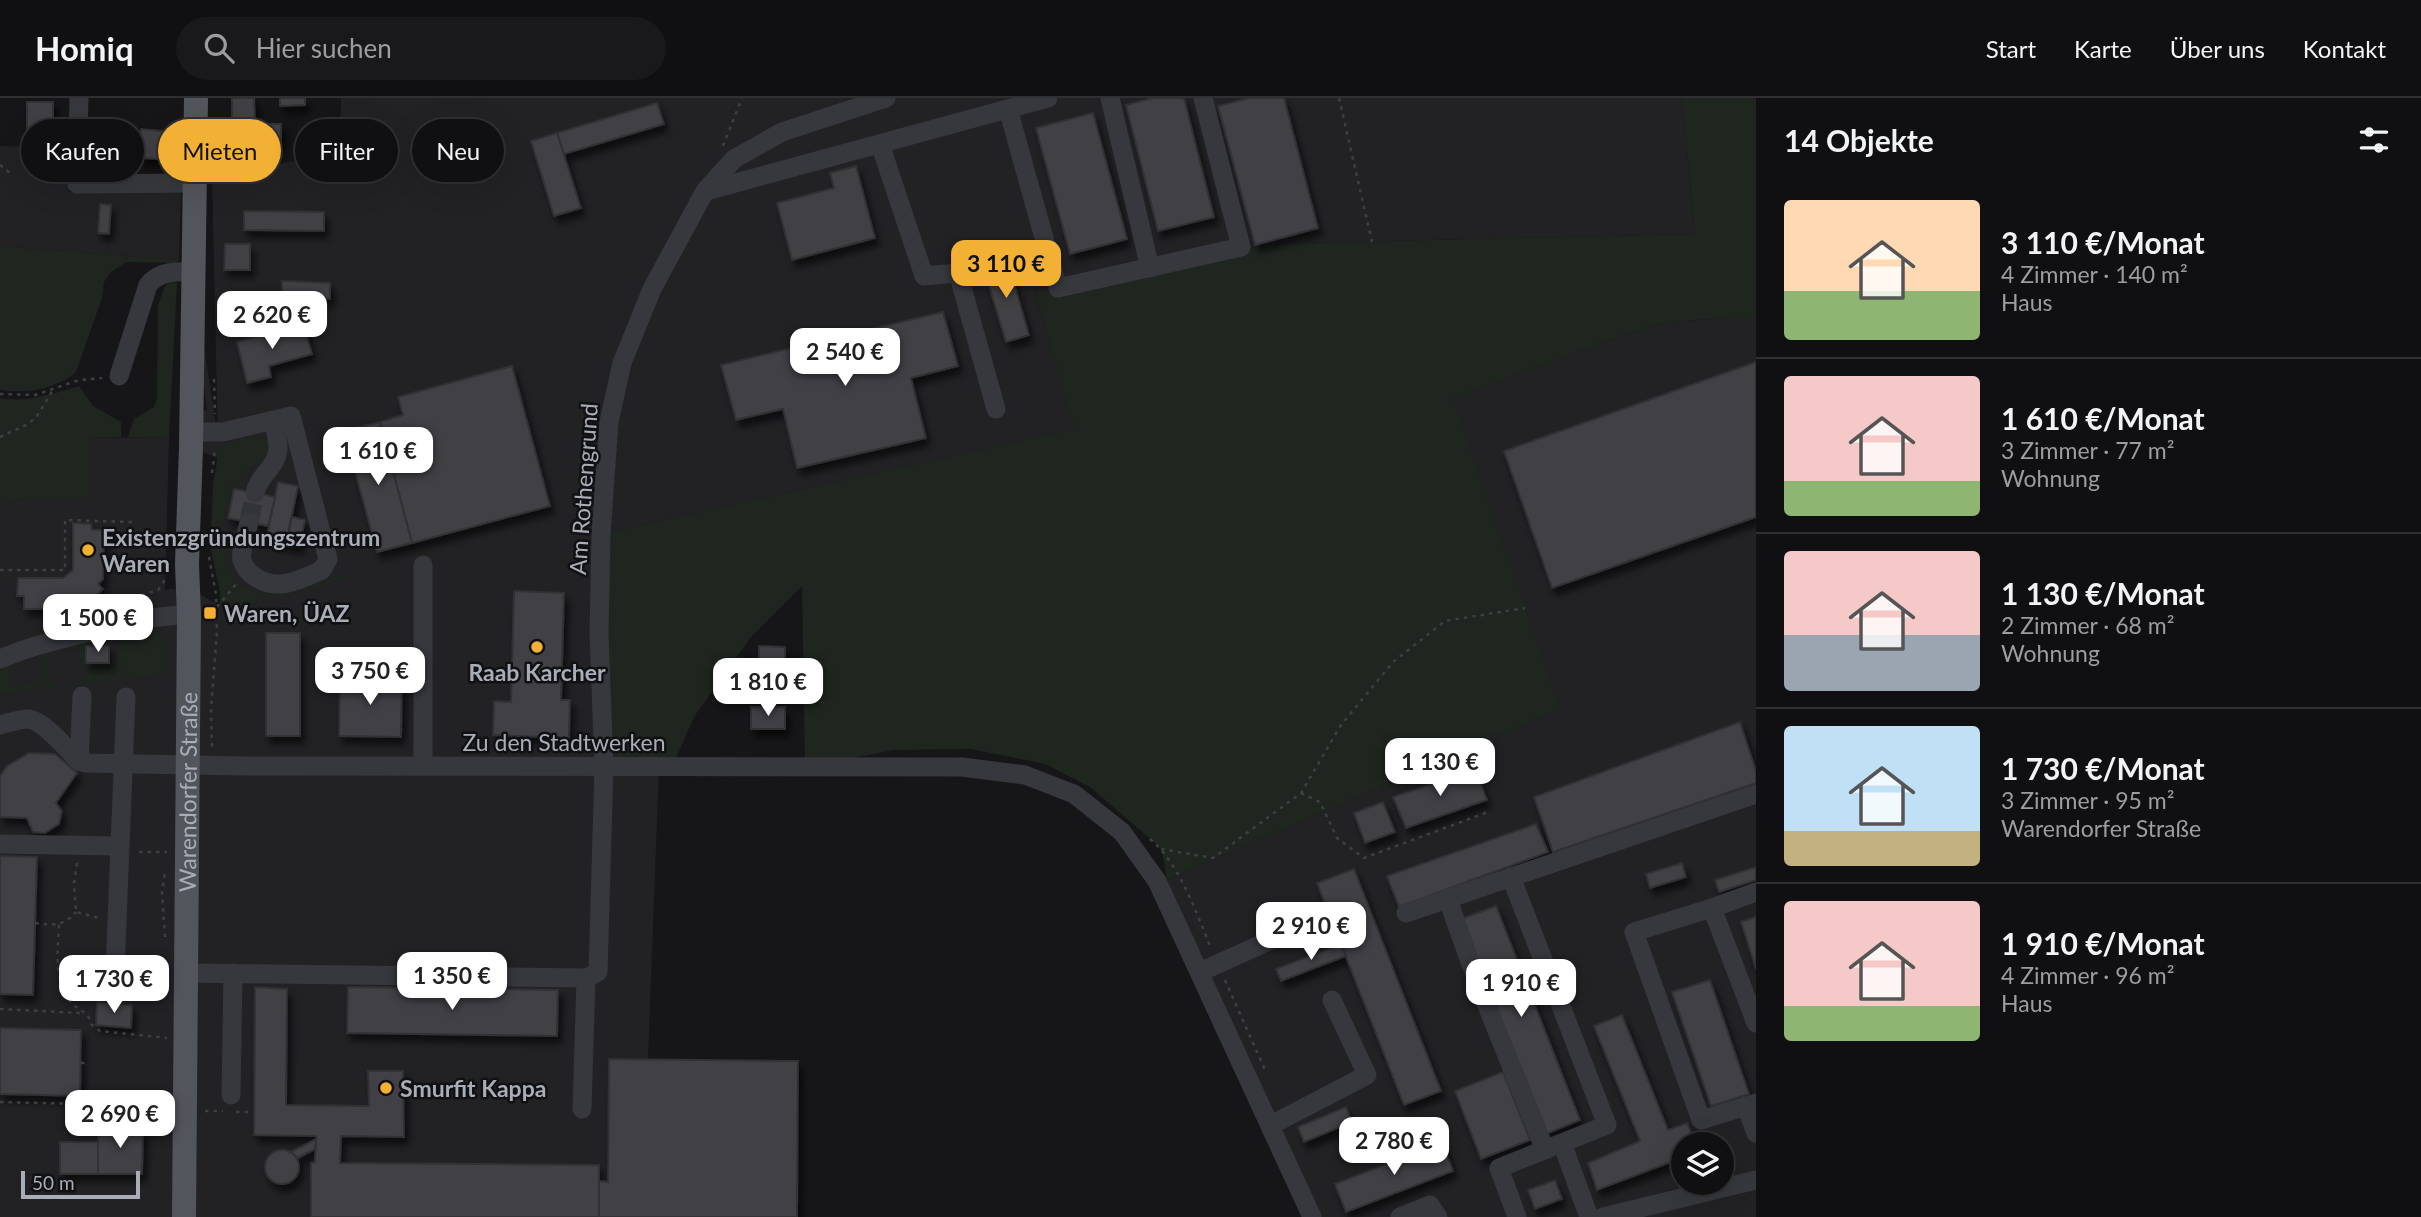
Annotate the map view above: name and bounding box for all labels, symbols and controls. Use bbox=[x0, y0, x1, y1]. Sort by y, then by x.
search box bbox=[176, 17, 666, 80]
text: Homiq bbox=[35, 28, 134, 68]
icon: search bbox=[200, 29, 238, 67]
text: Hier suchen bbox=[256, 32, 392, 64]
text: Start bbox=[1986, 34, 2036, 63]
text: Karte bbox=[2074, 34, 2132, 63]
text: Über uns bbox=[2170, 34, 2265, 63]
text: Kontakt bbox=[2303, 34, 2386, 63]
chip: Kaufen bbox=[21, 119, 144, 182]
chip: Mieten bbox=[158, 119, 281, 182]
chip: Filter bbox=[295, 119, 398, 182]
chip: Neu bbox=[412, 119, 504, 182]
icon: filters bbox=[2355, 121, 2393, 159]
text: 14 Objekte bbox=[1784, 122, 1934, 158]
text: 3 110 €/Monat bbox=[2001, 224, 2205, 260]
icon: home bbox=[1840, 228, 1924, 312]
pin: 3 110 € bbox=[941, 240, 1071, 300]
text: 3 110 € bbox=[967, 249, 1045, 277]
text: 4 Zimmer · 140 m² bbox=[2001, 260, 2188, 288]
text: Haus bbox=[2001, 288, 2052, 316]
pin: 2 620 € bbox=[207, 292, 337, 351]
text: 2 620 € bbox=[233, 300, 311, 328]
pin: 2 540 € bbox=[780, 328, 910, 388]
text: 2 540 € bbox=[806, 337, 884, 365]
text: 1 610 €/Monat bbox=[2001, 400, 2205, 436]
street label: Am Rothengrund bbox=[563, 402, 603, 576]
icon: home bbox=[1840, 404, 1924, 488]
pin: 1 610 € bbox=[313, 428, 443, 487]
text: 1 610 € bbox=[339, 436, 417, 464]
text: 3 Zimmer · 77 m² bbox=[2001, 436, 2174, 464]
text: Wohnung bbox=[2001, 464, 2100, 492]
place label: Existenzgründungszentrum Waren bbox=[102, 523, 380, 577]
marker: Existenzgründungszentrum Waren bbox=[80, 542, 96, 558]
text: 1 130 €/Monat bbox=[2001, 575, 2205, 611]
icon: home bbox=[1840, 579, 1924, 663]
pin: 1 500 € bbox=[33, 594, 163, 654]
place label: Waren, ÜAZ bbox=[224, 599, 350, 627]
text: 1 500 € bbox=[59, 603, 137, 631]
marker: Waren, ÜAZ bbox=[202, 605, 218, 621]
text: 2 Zimmer · 68 m² bbox=[2001, 611, 2174, 639]
marker: Raab Karcher bbox=[529, 639, 545, 655]
text: Wohnung bbox=[2001, 639, 2100, 667]
pin: 3 750 € bbox=[305, 648, 435, 707]
text: 3 750 € bbox=[331, 656, 409, 684]
place label: Raab Karcher bbox=[468, 658, 606, 686]
pin: 1 810 € bbox=[703, 658, 833, 718]
text: 1 810 € bbox=[729, 667, 807, 695]
street label: Warendorfer Straße bbox=[173, 692, 202, 892]
street label: Zu den Stadtwerken bbox=[463, 728, 665, 756]
pin: 1 130 € bbox=[1375, 738, 1505, 798]
text: 1 130 € bbox=[1401, 747, 1479, 775]
text: 1 730 €/Monat bbox=[2001, 750, 2205, 786]
icon: home bbox=[1840, 754, 1924, 838]
text: 3 Zimmer · 95 m² bbox=[2001, 786, 2174, 814]
text: Warendorfer Straße bbox=[2001, 814, 2201, 842]
pin: 2 910 € bbox=[1246, 902, 1376, 962]
text: 2 910 € bbox=[1272, 911, 1350, 939]
text: 1 910 €/Monat bbox=[2001, 925, 2205, 961]
icon: home bbox=[1840, 929, 1924, 1013]
pin: 1 350 € bbox=[387, 953, 517, 1012]
pin: 1 730 € bbox=[49, 956, 179, 1015]
pin: 1 910 € bbox=[1456, 960, 1586, 1019]
text: 1 350 € bbox=[413, 961, 491, 989]
text: 4 Zimmer · 96 m² bbox=[2001, 961, 2174, 989]
text: 1 730 € bbox=[75, 964, 153, 992]
text: 1 910 € bbox=[1482, 968, 1560, 996]
text: Haus bbox=[2001, 989, 2052, 1017]
place label: Smurfit Kappa bbox=[400, 1074, 546, 1102]
marker: Smurfit Kappa bbox=[378, 1080, 394, 1096]
pin: 2 690 € bbox=[55, 1090, 185, 1150]
text: 2 690 € bbox=[81, 1099, 159, 1127]
pin: 2 780 € bbox=[1329, 1118, 1459, 1177]
text: 2 780 € bbox=[1355, 1126, 1433, 1154]
map controls bbox=[1671, 1132, 1734, 1195]
button: layers bbox=[1671, 1132, 1734, 1195]
scale bar bbox=[21, 1168, 140, 1200]
text: 50 m bbox=[32, 1171, 75, 1194]

